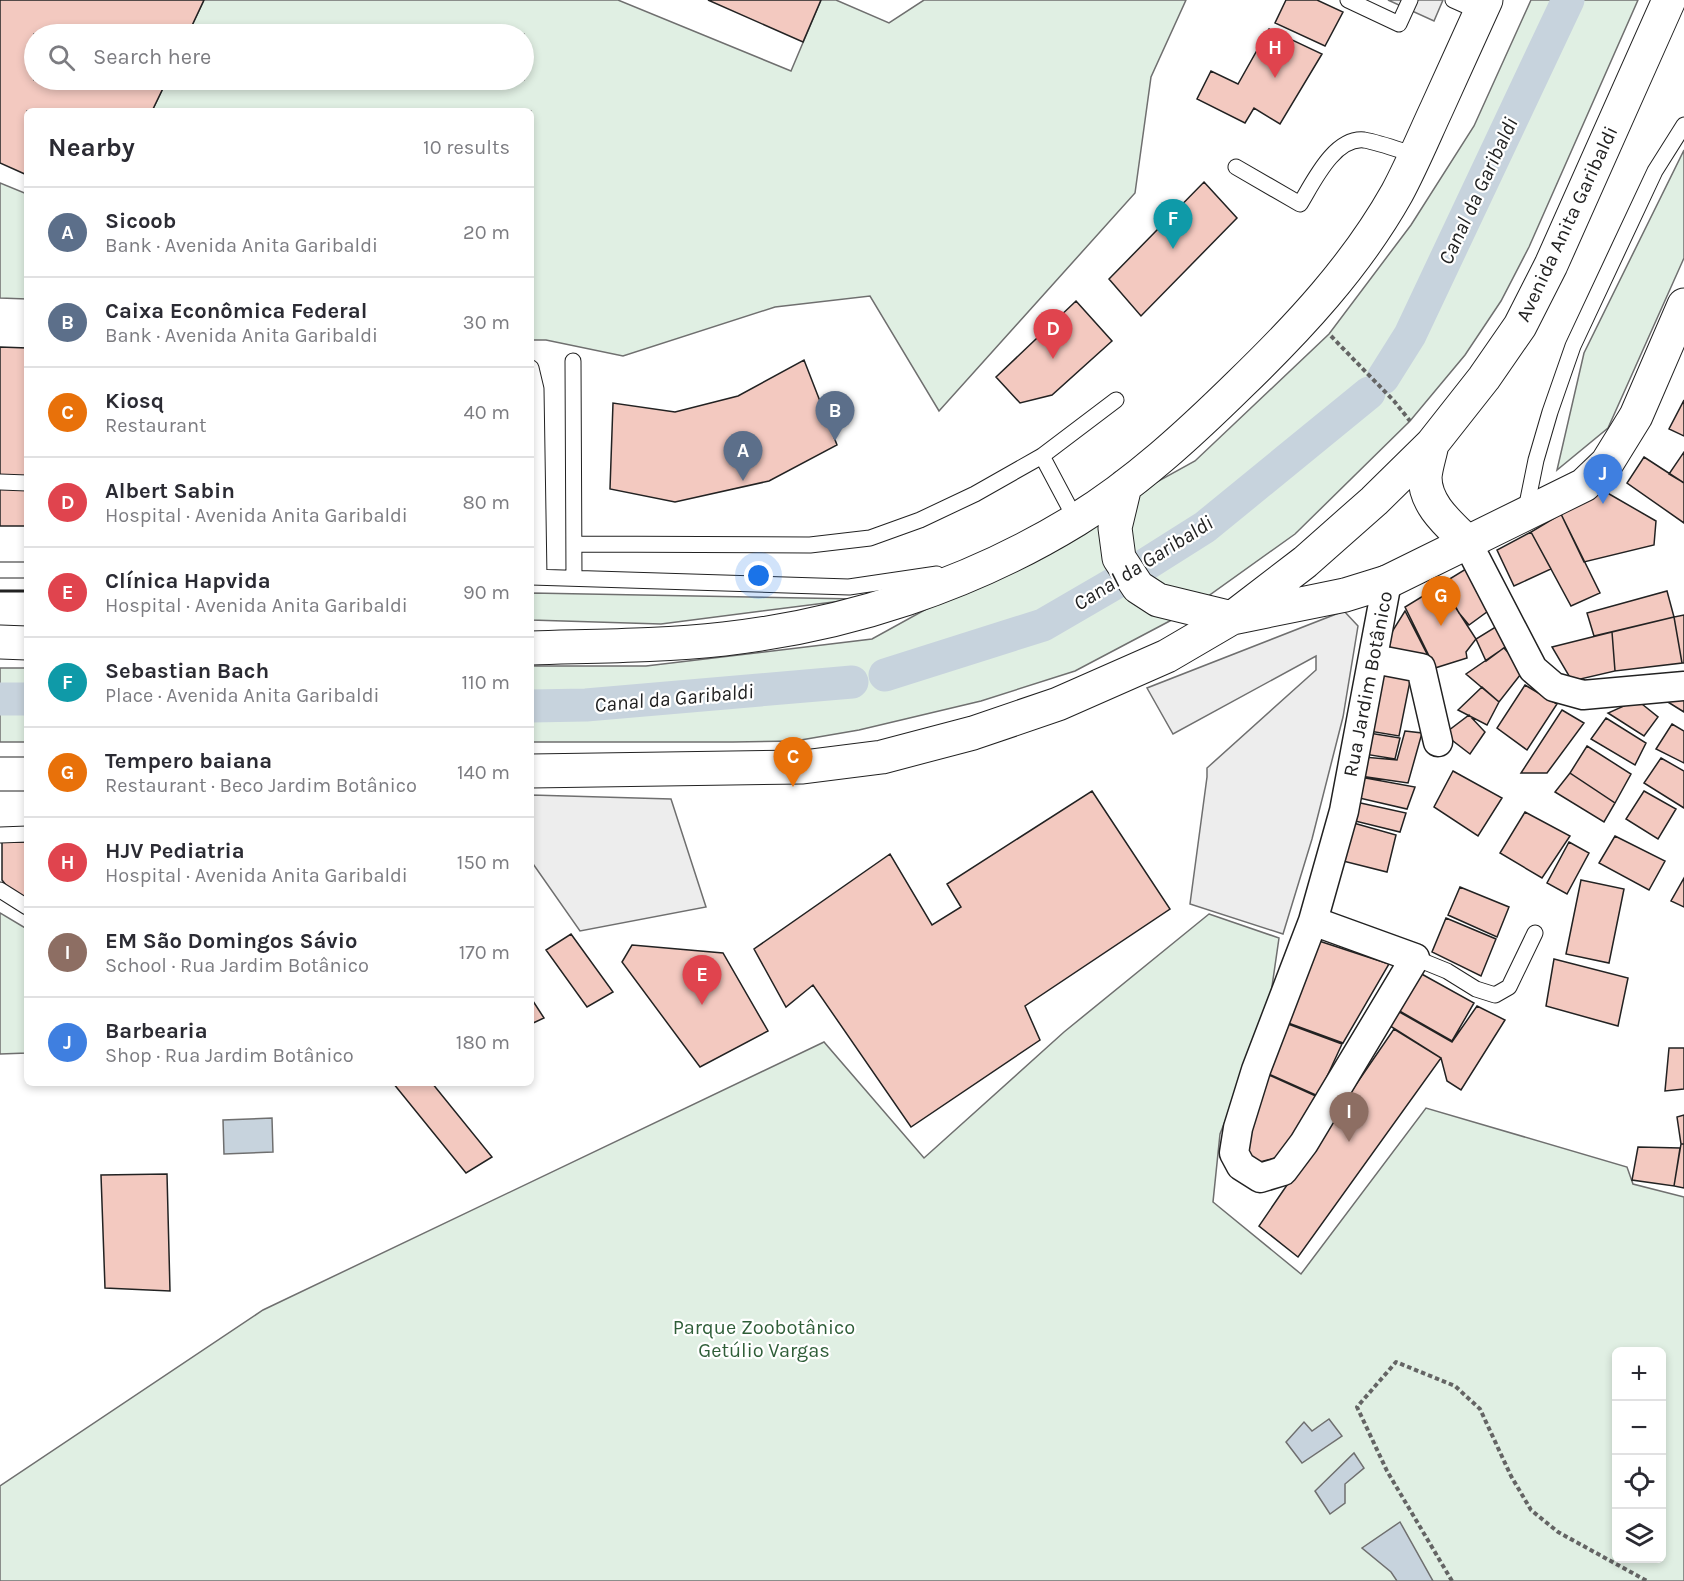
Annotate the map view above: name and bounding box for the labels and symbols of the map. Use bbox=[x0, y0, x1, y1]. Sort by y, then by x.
pin: H bbox=[1256, 28, 1294, 78]
water label: Canal da Garibaldi bbox=[1433, 113, 1523, 268]
street label: Avenida Anita Garibaldi bbox=[1512, 123, 1622, 325]
pin: F bbox=[1154, 200, 1192, 249]
pin: D bbox=[1034, 310, 1072, 359]
pin: B bbox=[816, 392, 854, 441]
pin: A bbox=[724, 432, 762, 481]
pin: J bbox=[1584, 454, 1622, 504]
water label: Canal da Garibaldi bbox=[1069, 510, 1217, 615]
your location bbox=[744, 561, 773, 590]
pin: G bbox=[1422, 576, 1460, 626]
street label: Rua Jardim Botânico bbox=[1339, 589, 1397, 779]
water label: Canal da Garibaldi bbox=[593, 679, 755, 717]
pin: C bbox=[774, 738, 812, 787]
pin: E bbox=[682, 956, 722, 1005]
pin: I bbox=[1330, 1092, 1368, 1142]
park label: Parque Zoobotânico Getúlio Vargas bbox=[673, 1316, 855, 1362]

